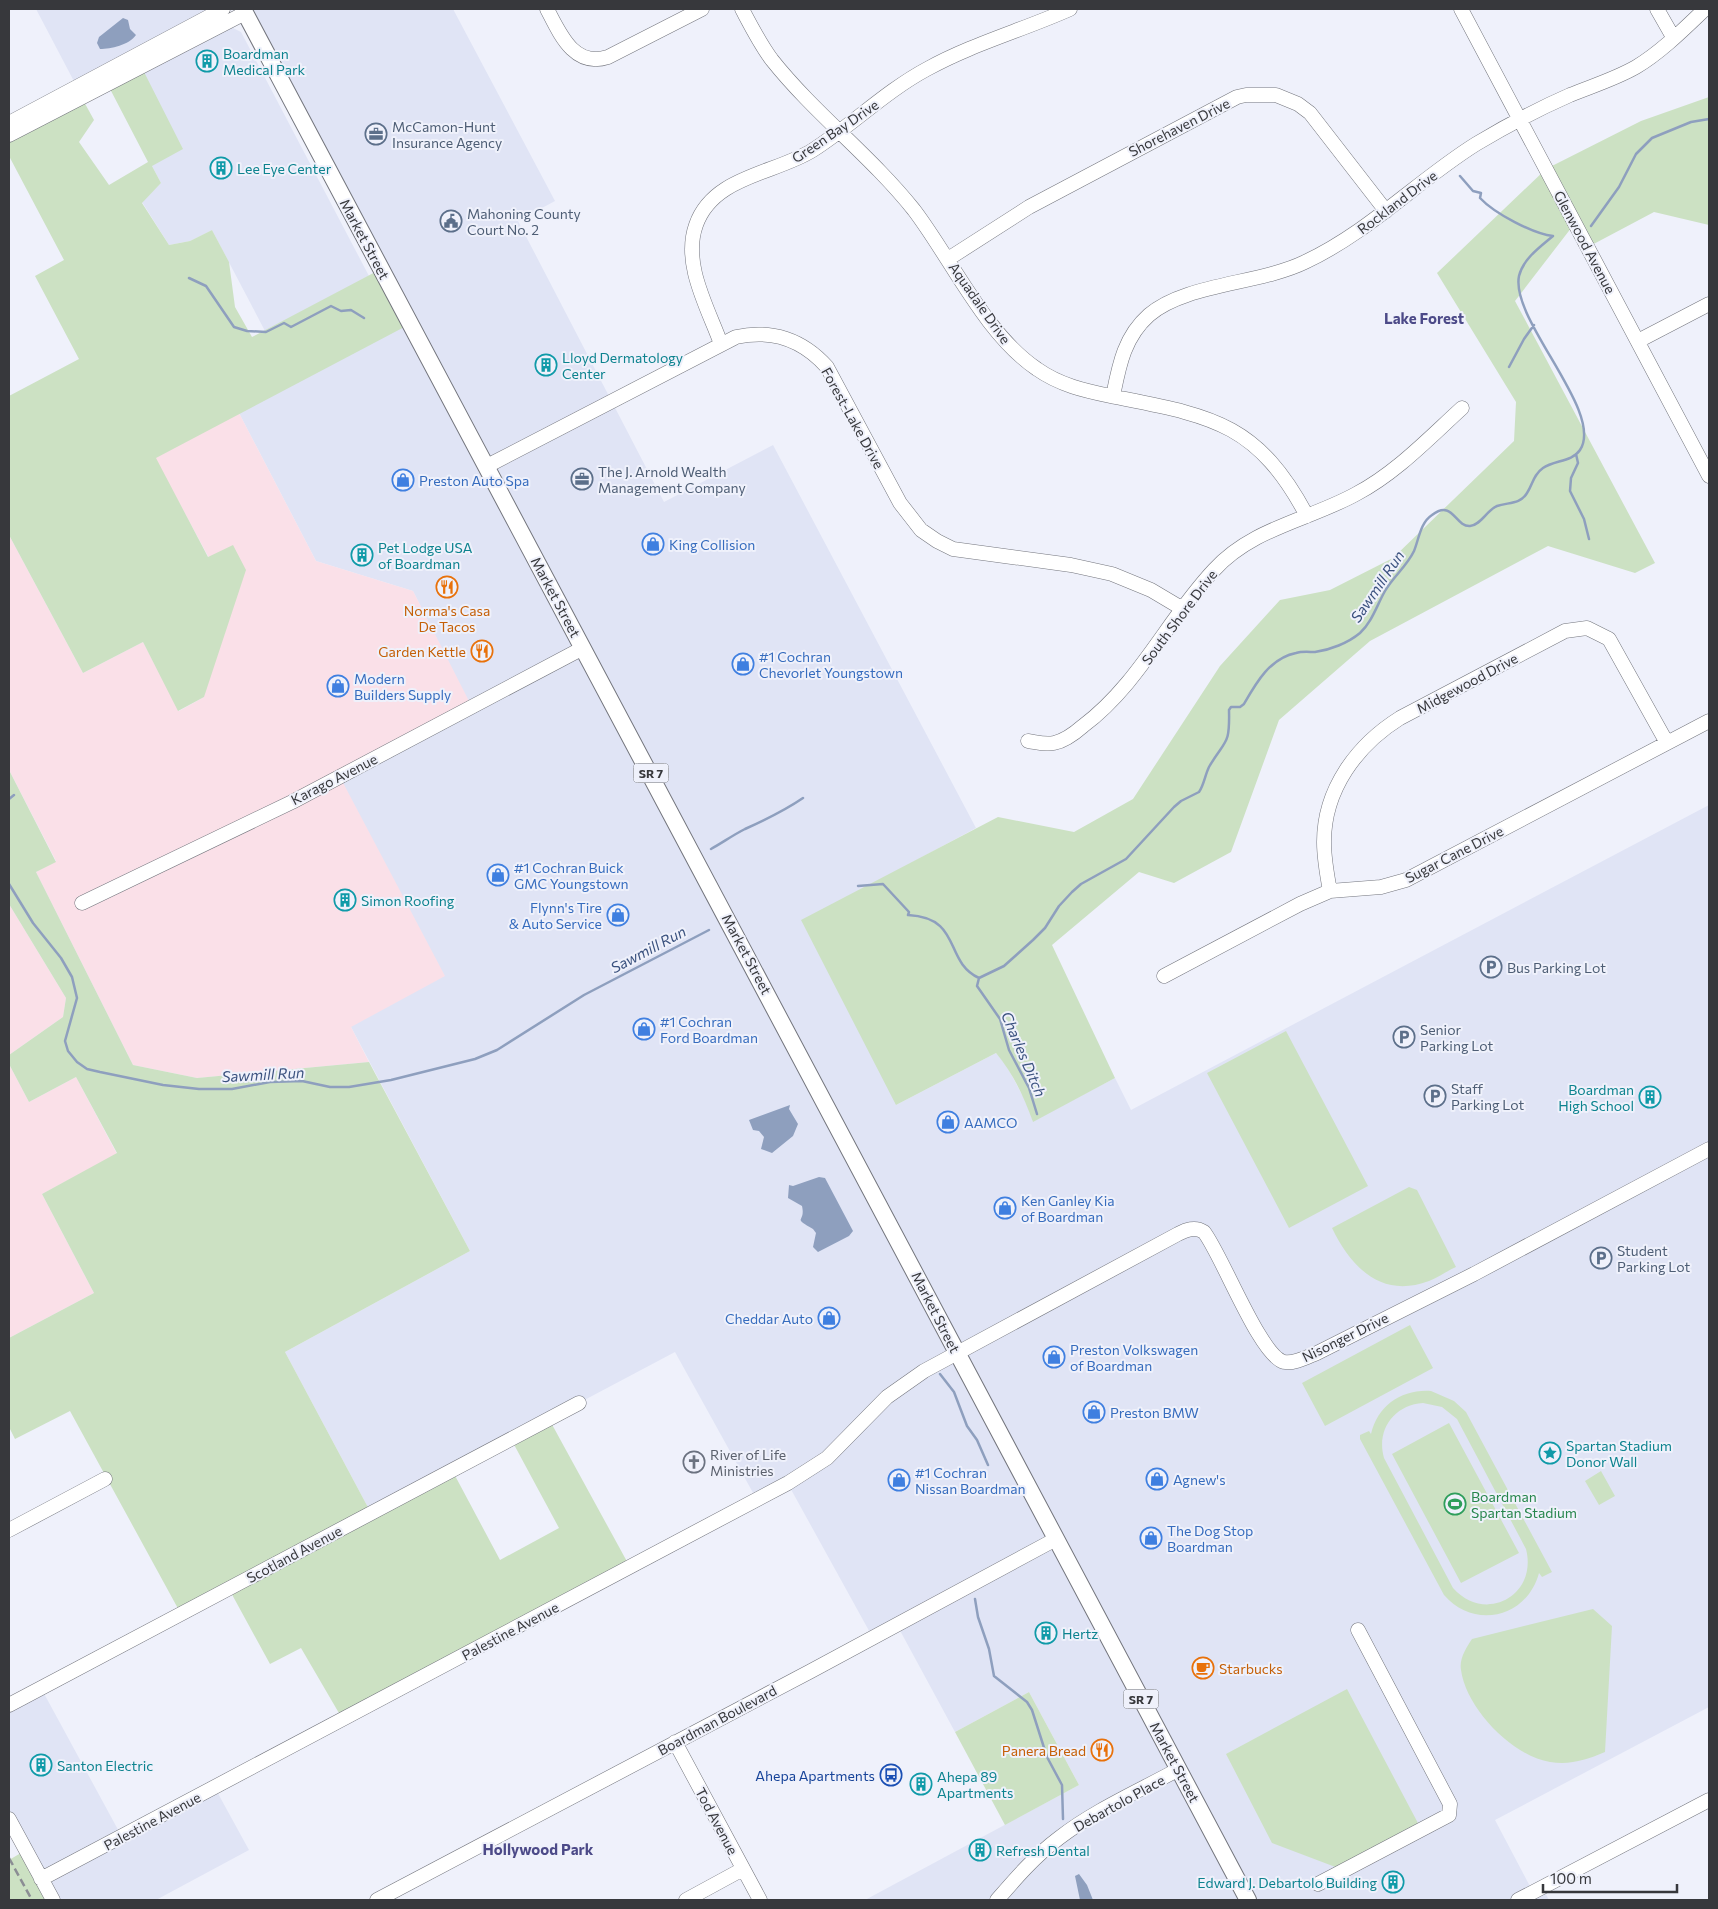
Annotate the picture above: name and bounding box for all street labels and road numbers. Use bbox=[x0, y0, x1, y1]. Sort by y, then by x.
street label: Shorehaven Drive bbox=[1126, 94, 1232, 160]
street label: Green Bay Drive bbox=[788, 96, 882, 166]
street label: Rockland Drive bbox=[1354, 167, 1440, 237]
street label: Glenwood Avenue bbox=[1551, 188, 1619, 296]
street label: Market Street bbox=[337, 196, 393, 282]
street label: Aquadale Drive bbox=[946, 259, 1014, 347]
street label: Forest-Lake Drive bbox=[818, 364, 888, 472]
street label: Market Street bbox=[528, 554, 584, 640]
street label: South Shore Drive bbox=[1138, 566, 1220, 668]
street label: Midgewood Drive bbox=[1414, 649, 1520, 717]
street label: Karago Avenue bbox=[288, 750, 380, 808]
road number: SR 7 bbox=[634, 764, 668, 782]
street label: Sugar Cane Drive bbox=[1402, 822, 1506, 886]
street label: Market Street bbox=[719, 911, 775, 997]
street label: Market Street bbox=[908, 1269, 964, 1356]
street label: Nisonger Drive bbox=[1299, 1309, 1391, 1365]
street label: Scotland Avenue bbox=[243, 1522, 345, 1586]
street label: Palestine Avenue bbox=[459, 1598, 561, 1664]
street label: Boardman Boulevard bbox=[655, 1681, 779, 1759]
road number: SR 7 bbox=[1124, 1690, 1158, 1708]
street label: Market Street bbox=[1147, 1719, 1203, 1805]
street label: Debartolo Place bbox=[1071, 1771, 1167, 1835]
street label: Tod Avenue bbox=[692, 1784, 742, 1858]
street label: Palestine Avenue bbox=[101, 1788, 203, 1854]

